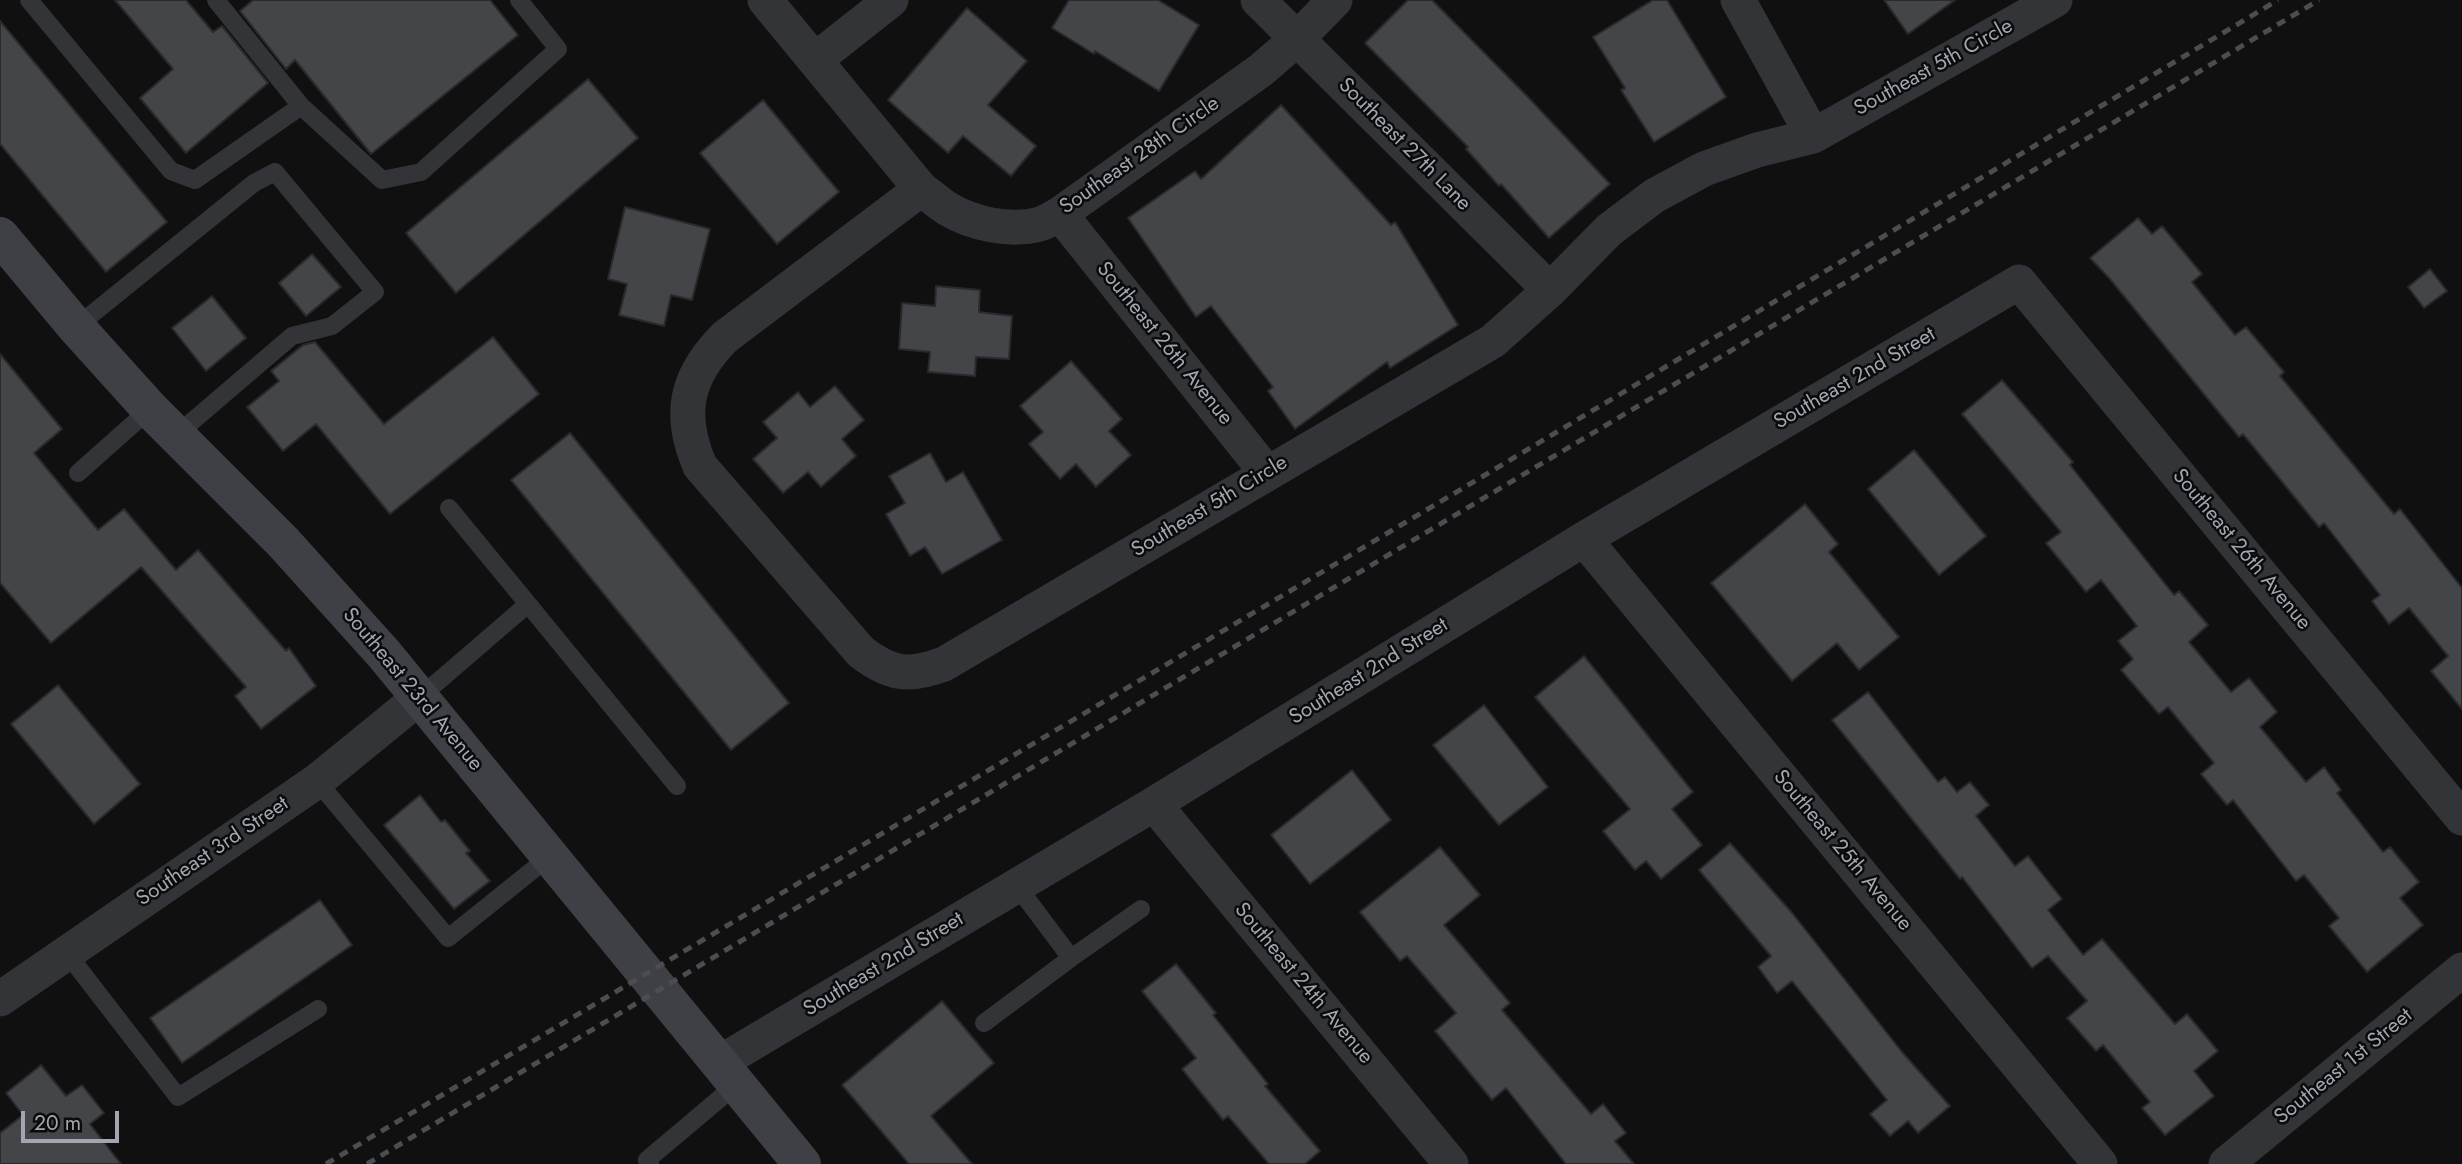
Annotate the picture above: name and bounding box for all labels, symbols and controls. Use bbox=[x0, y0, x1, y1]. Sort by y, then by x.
street label: Southeast 5th Circle bbox=[1850, 14, 2018, 122]
street label: Southeast 27th Lane bbox=[1332, 73, 1476, 217]
street label: Southeast 28th Circle bbox=[1055, 91, 1225, 221]
street label: Southeast 26th Avenue bbox=[1090, 257, 1238, 431]
street label: Southeast 2nd Street bbox=[1770, 323, 1940, 435]
street label: Southeast 5th Circle bbox=[1127, 451, 1293, 563]
street label: Southeast 26th Avenue bbox=[2166, 464, 2316, 636]
street label: Southeast 23rd Avenue bbox=[336, 603, 488, 777]
street label: Southeast 2nd Street bbox=[1285, 613, 1453, 731]
street label: Southeast 25th Avenue bbox=[1767, 765, 1917, 937]
street label: Southeast 3rd Street bbox=[132, 792, 294, 912]
street label: Southeast 24th Avenue bbox=[1228, 898, 1378, 1070]
street label: Southeast 2nd Street bbox=[799, 907, 969, 1023]
street label: Southeast 1st Street bbox=[2270, 1004, 2418, 1130]
scale bar bbox=[24, 1098, 122, 1142]
text: 20 m bbox=[34, 1108, 81, 1138]

